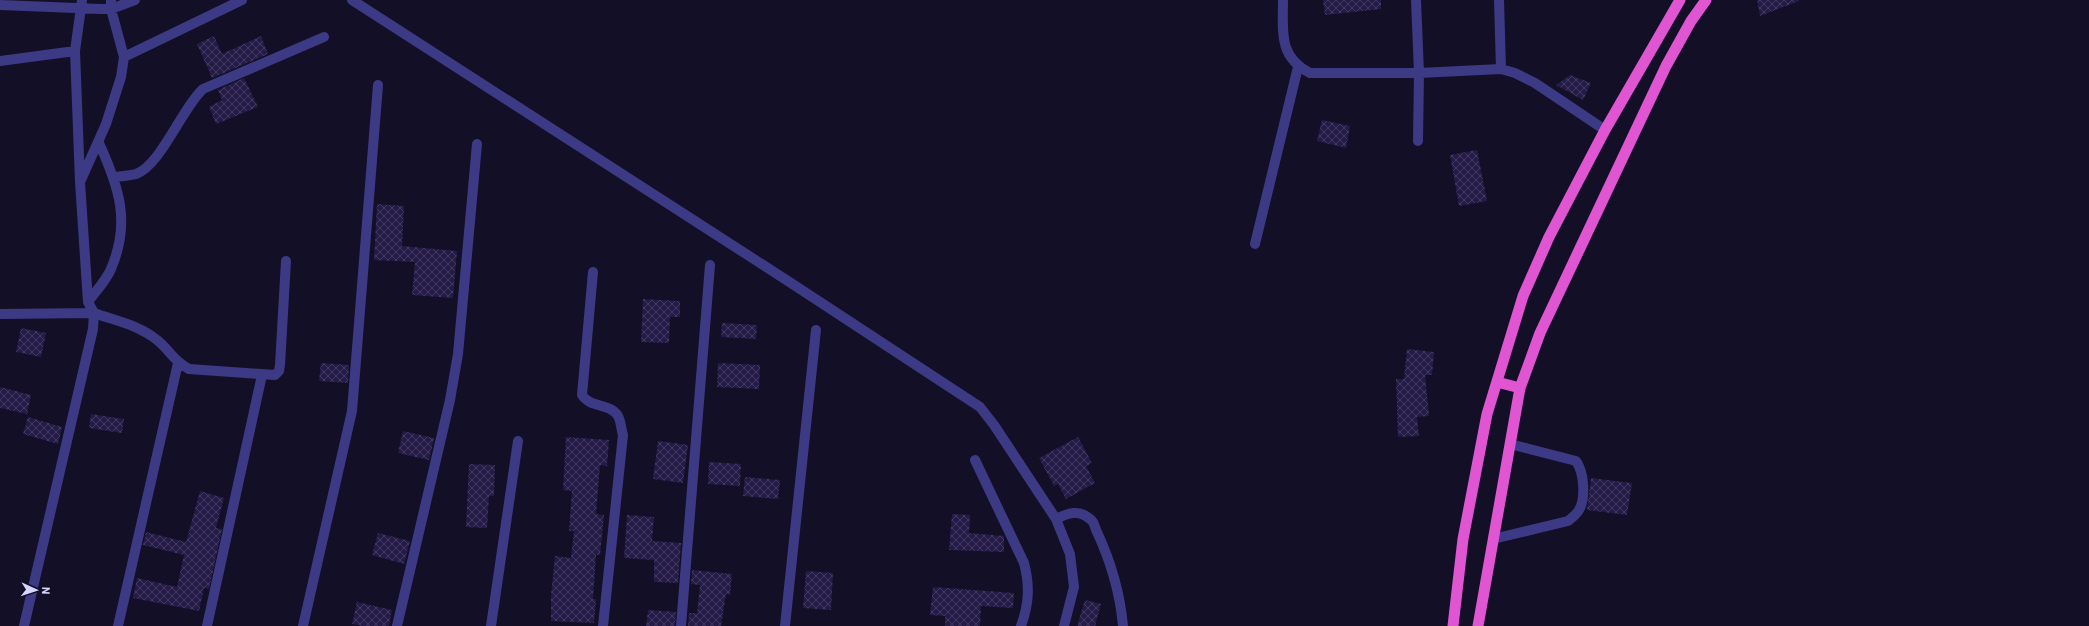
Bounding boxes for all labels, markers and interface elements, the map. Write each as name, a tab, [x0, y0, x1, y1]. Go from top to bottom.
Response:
north arrow	[16, 570, 56, 610]
text: N	[40, 587, 53, 595]

